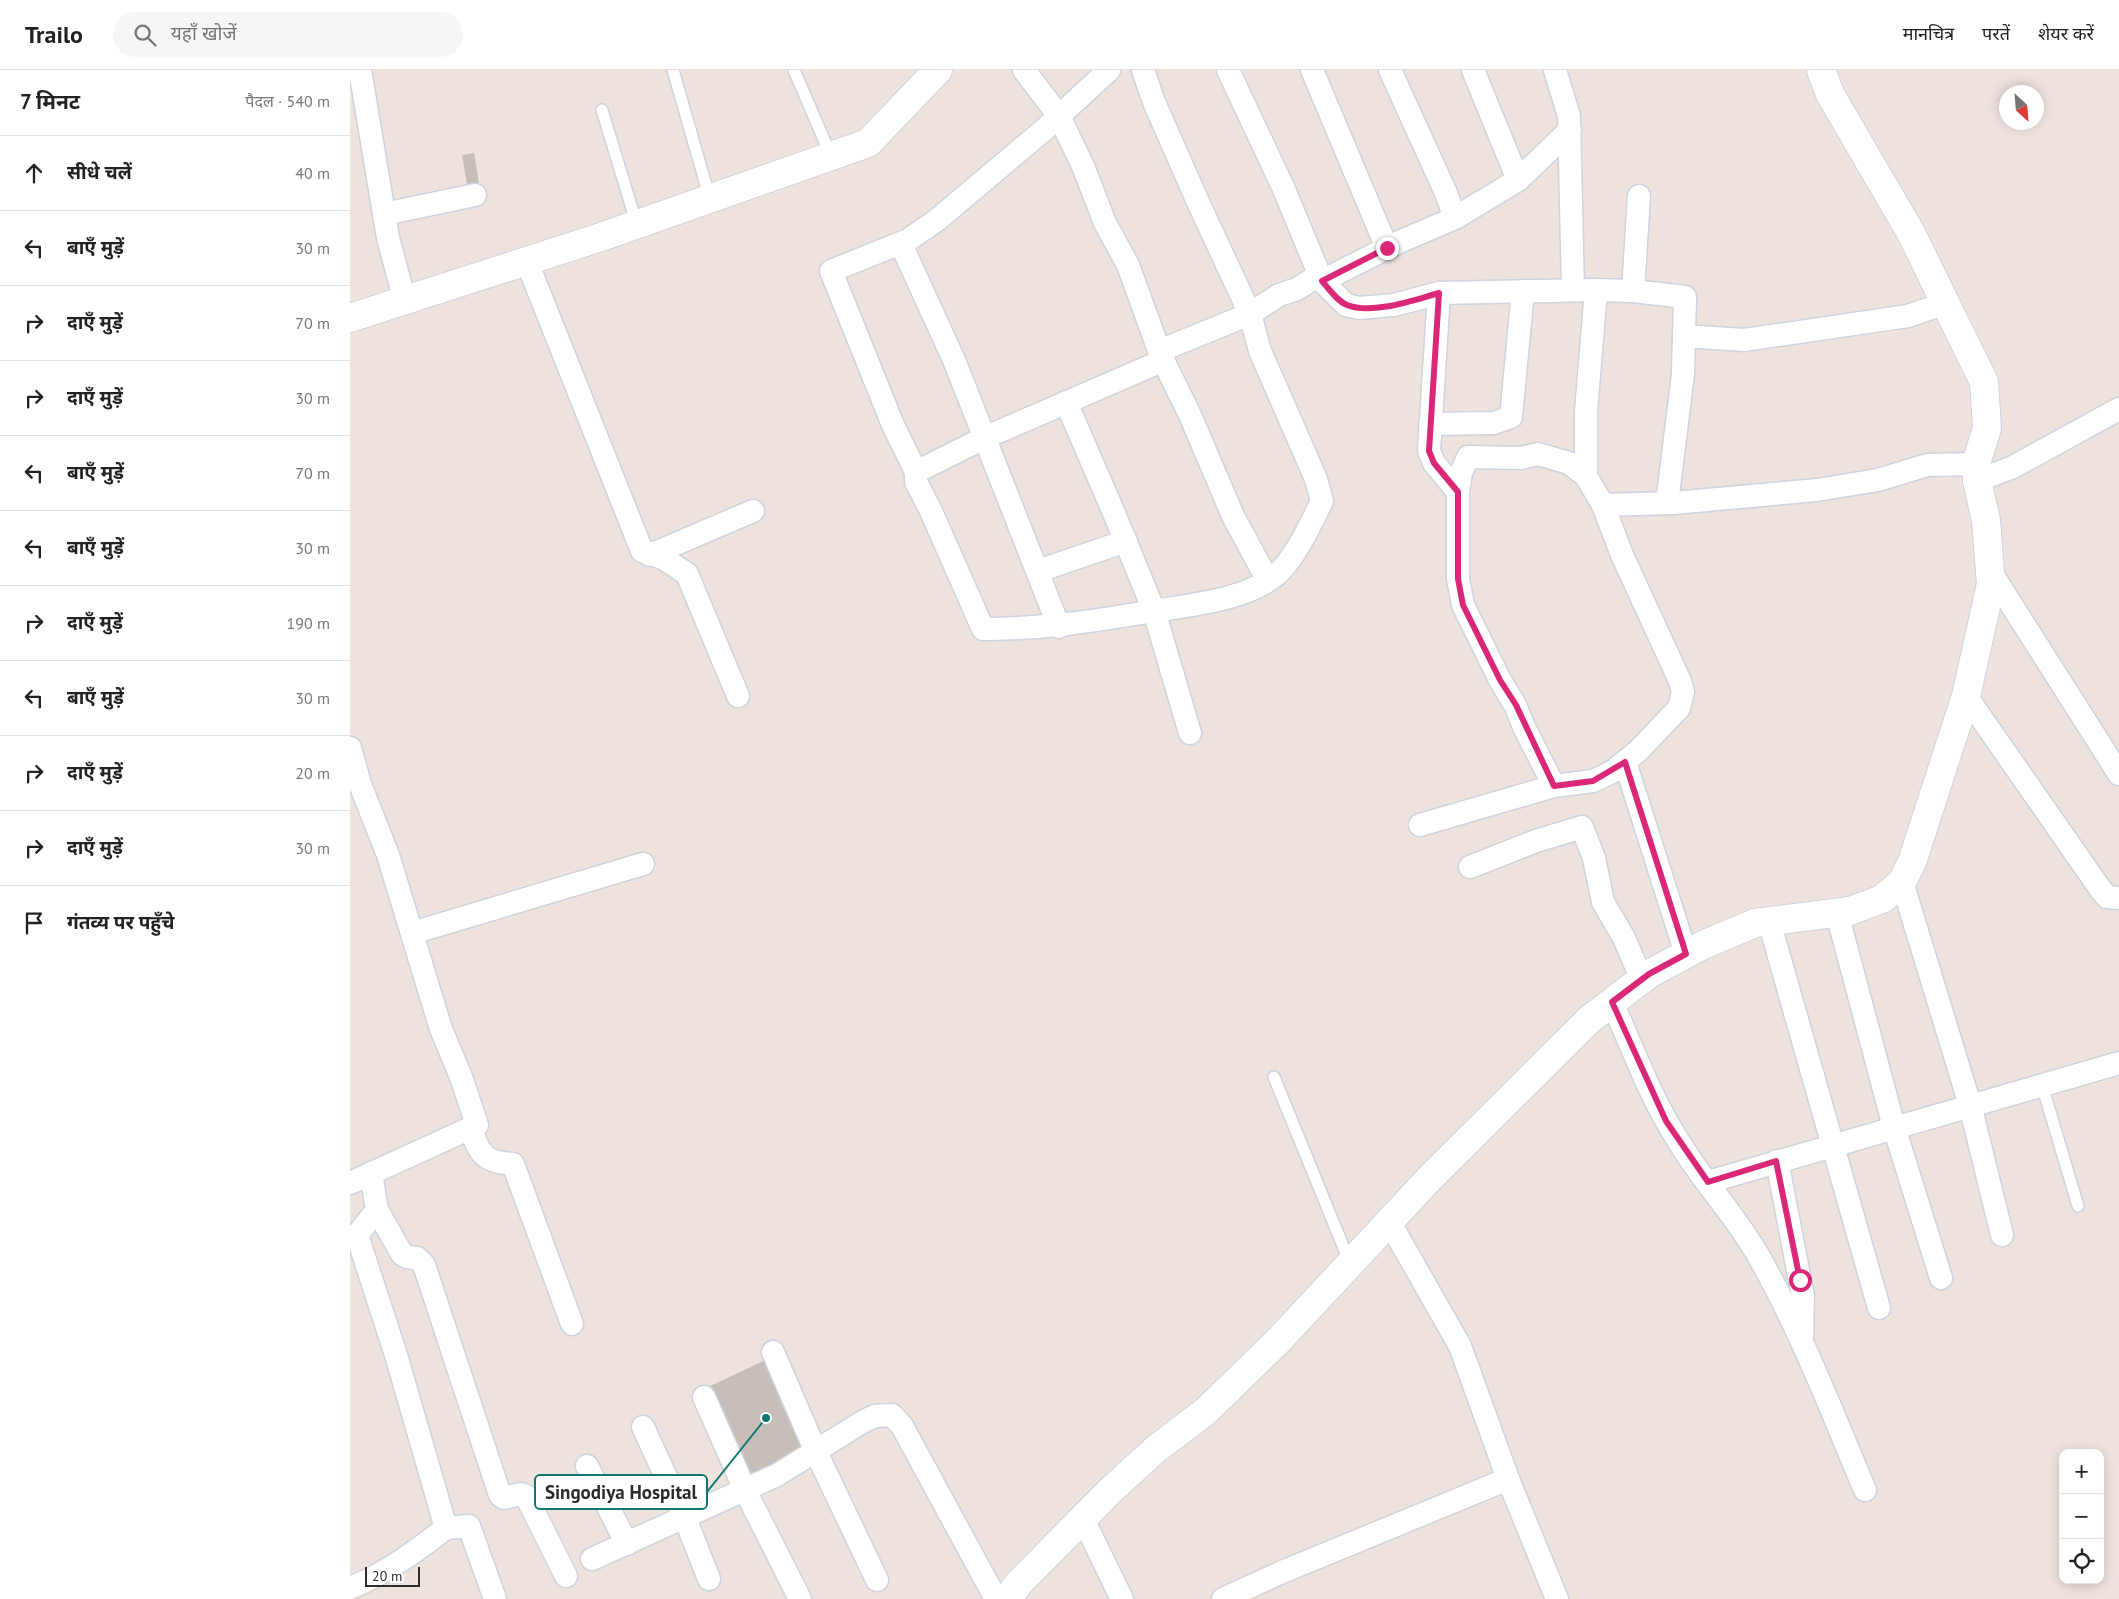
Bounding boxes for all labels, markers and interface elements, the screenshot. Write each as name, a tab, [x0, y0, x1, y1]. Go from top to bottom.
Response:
search box	[113, 12, 463, 57]
text: Trailo	[25, 19, 83, 50]
icon: search	[131, 21, 159, 49]
text: यहाँ खोजें	[171, 21, 237, 45]
text: मानचित्र	[1903, 22, 1954, 45]
text: परतें	[1982, 22, 2010, 45]
text: शेयर करें	[2038, 22, 2094, 45]
north arrow	[1999, 85, 2044, 130]
text: 7 मिनट	[20, 88, 80, 115]
text: पैदल · 540 m	[245, 91, 330, 111]
icon: ahead	[20, 159, 48, 187]
text: सीधे चलें	[67, 160, 132, 184]
text: 40 m	[295, 163, 330, 183]
icon: left	[20, 234, 48, 262]
text: बाएँ मुड़ें	[67, 235, 124, 259]
route end	[1376, 237, 1399, 260]
text: 30 m	[295, 238, 330, 258]
icon: right	[20, 309, 48, 337]
text: दाएँ मुड़ें	[67, 310, 123, 334]
text: 70 m	[295, 313, 330, 333]
icon: right	[20, 384, 48, 412]
text: दाएँ मुड़ें	[67, 385, 123, 409]
text: 30 m	[295, 388, 330, 408]
icon: left	[20, 459, 48, 487]
text: बाएँ मुड़ें	[67, 460, 124, 484]
text: 70 m	[295, 463, 330, 483]
icon: left	[20, 534, 48, 562]
text: बाएँ मुड़ें	[67, 535, 124, 559]
text: 30 m	[295, 538, 330, 558]
icon: right	[20, 609, 48, 637]
text: दाएँ मुड़ें	[67, 610, 123, 634]
text: 190 m	[287, 613, 330, 633]
icon: left	[20, 684, 48, 712]
text: बाएँ मुड़ें	[67, 685, 124, 709]
text: 30 m	[295, 688, 330, 708]
icon: right	[20, 759, 48, 787]
text: दाएँ मुड़ें	[67, 760, 123, 784]
text: 20 m	[295, 763, 330, 783]
icon: right	[20, 834, 48, 862]
text: दाएँ मुड़ें	[67, 835, 123, 859]
text: 30 m	[295, 838, 330, 858]
icon: arrive	[20, 909, 48, 937]
text: गंतव्य पर पहुँचे	[67, 910, 174, 934]
route start	[1789, 1269, 1812, 1292]
map controls	[2059, 1449, 2104, 1584]
button: +	[2059, 1449, 2104, 1494]
callout: Singodiya Hospital	[535, 1475, 707, 1509]
text: Singodiya Hospital	[545, 1480, 698, 1504]
button: −	[2059, 1494, 2104, 1539]
button: locate	[2059, 1539, 2104, 1584]
scale bar	[365, 1564, 420, 1587]
text: 20 m	[372, 1567, 402, 1585]

